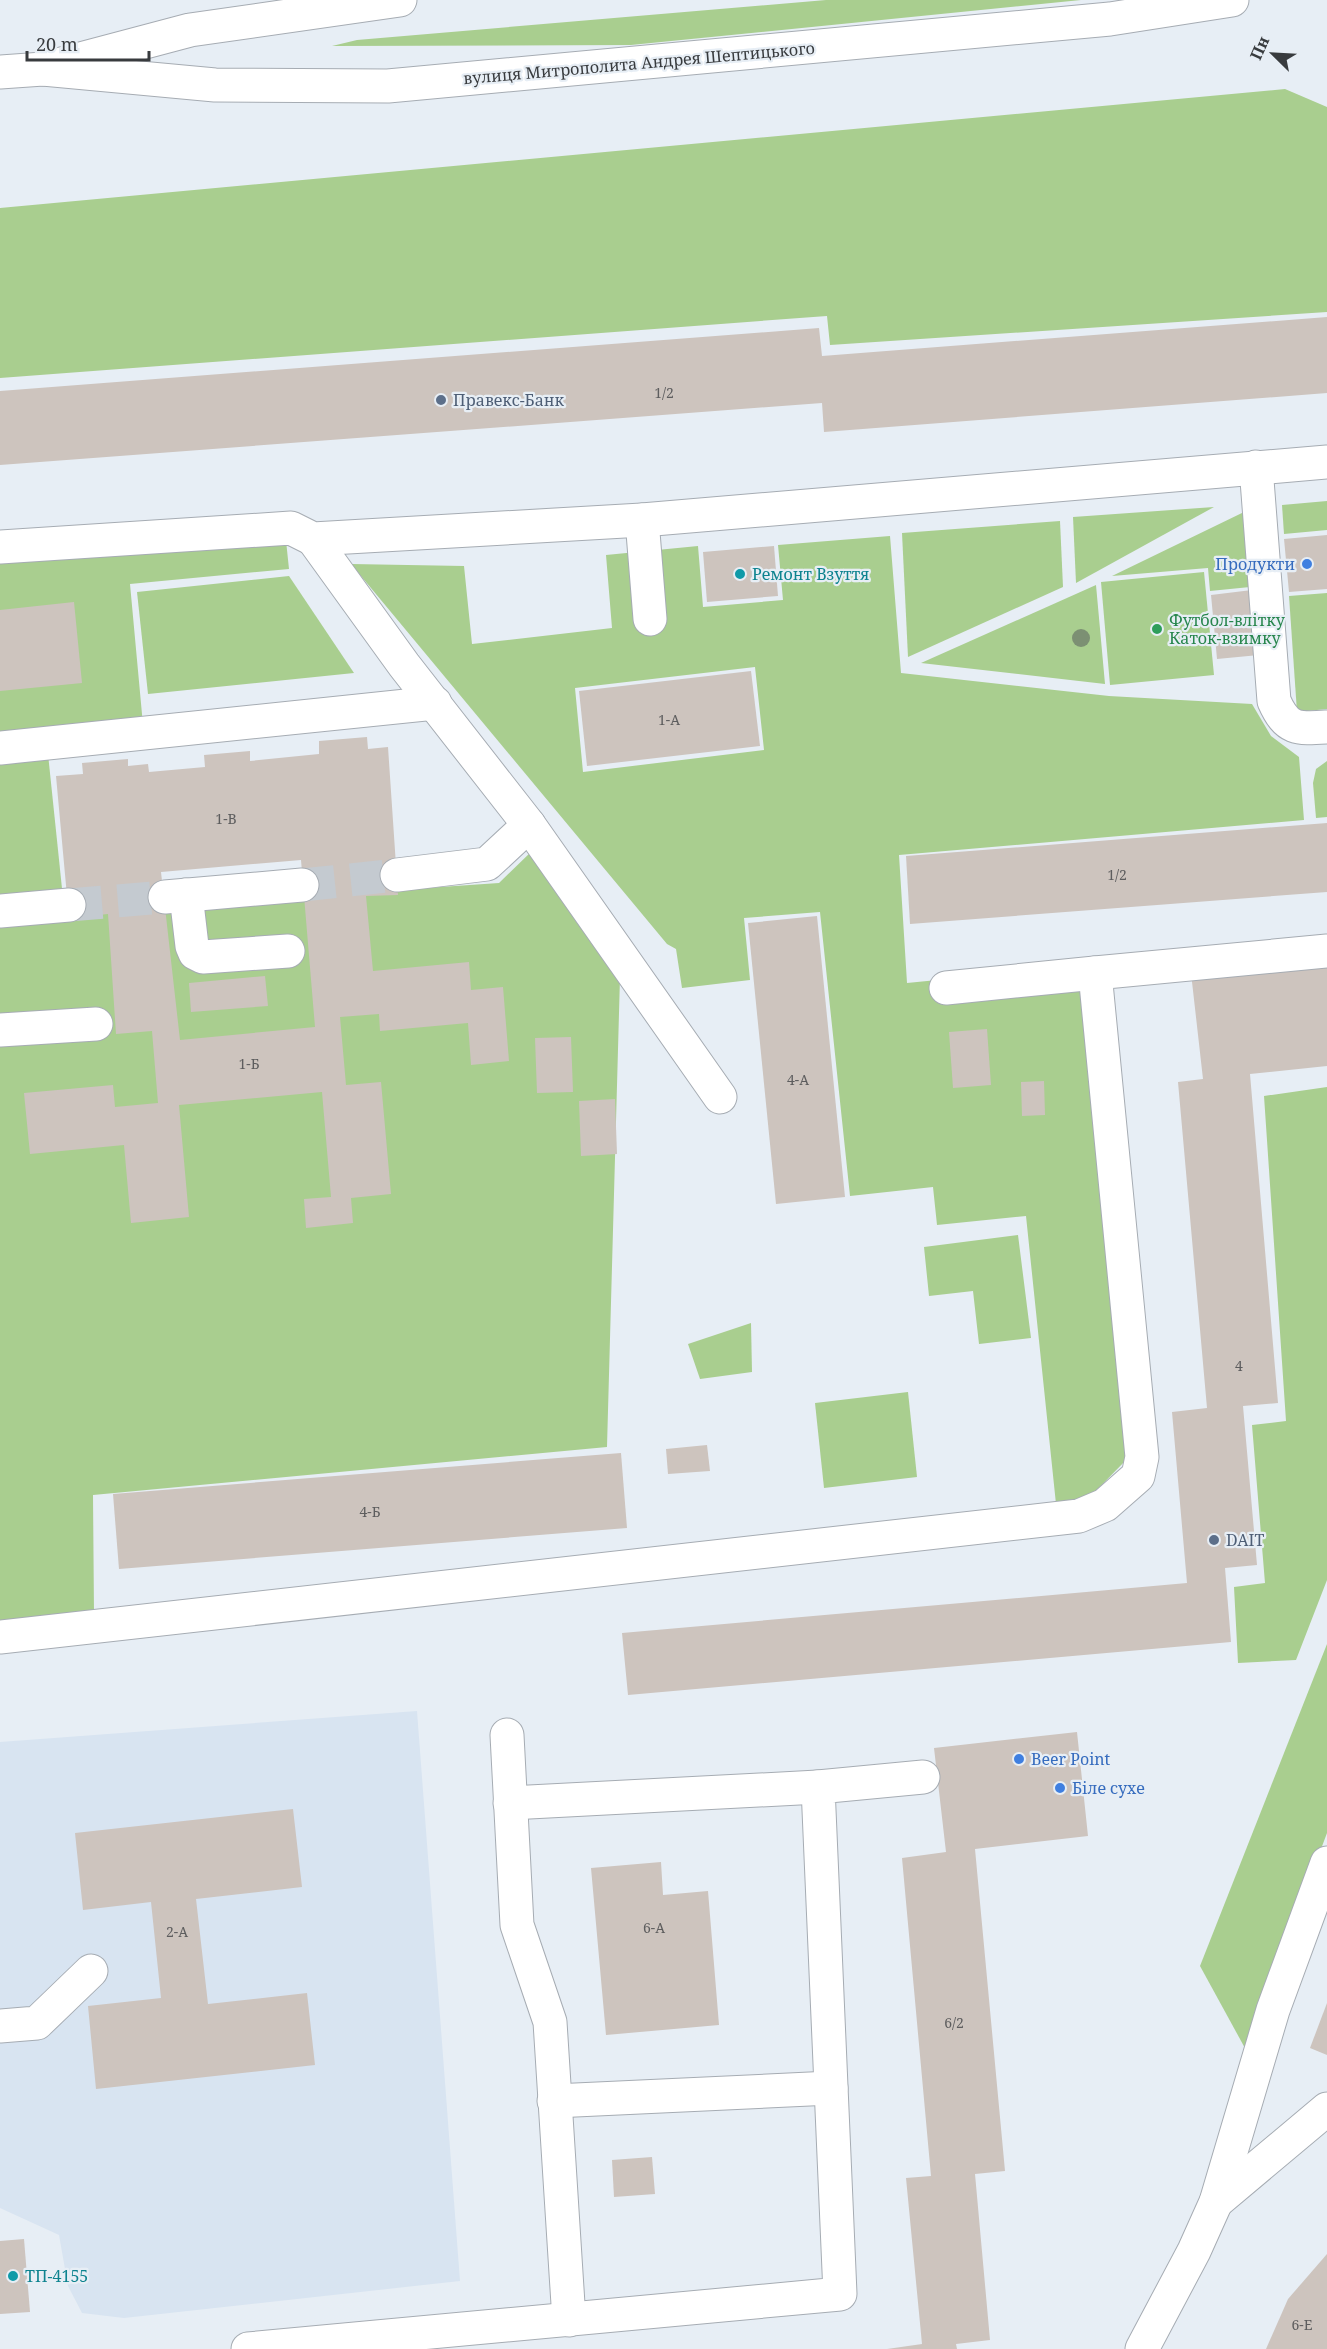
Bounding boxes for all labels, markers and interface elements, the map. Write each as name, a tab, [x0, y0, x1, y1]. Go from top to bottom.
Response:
scale bar	[27, 24, 148, 62]
north arrow	[1243, 24, 1303, 84]
text: 20 m	[36, 32, 78, 56]
text: Пн	[1244, 32, 1274, 63]
street label: вулиця Митрополита Андрея Шептицького	[462, 37, 816, 89]
house number: 1/2	[654, 383, 674, 402]
place label: Правекс-Банк	[453, 389, 565, 411]
marker: Правекс-Банк	[434, 393, 448, 407]
place label: Продукти	[1215, 553, 1295, 575]
marker: Продукти	[1300, 557, 1314, 571]
place label: Ремонт Взуття	[752, 563, 869, 585]
marker: Ремонт Взуття	[733, 567, 747, 581]
place label: Футбол-влітку Каток-взимку	[1169, 609, 1286, 649]
marker: Футбол-влітку Каток-взимку	[1150, 622, 1164, 636]
house number: 1-А	[658, 710, 680, 729]
house number: 1-В	[215, 809, 237, 828]
house number: 1/2	[1107, 865, 1127, 884]
house number: 1-Б	[239, 1054, 260, 1073]
house number: 4-А	[787, 1070, 809, 1089]
house number: 4	[1235, 1356, 1243, 1375]
house number: 4-Б	[360, 1502, 381, 1521]
place label: DAIT	[1226, 1529, 1264, 1551]
marker: DAIT	[1207, 1533, 1221, 1547]
place label: Beer Point	[1031, 1748, 1111, 1770]
marker: Beer Point	[1012, 1752, 1026, 1766]
place label: Біле сухе	[1072, 1777, 1145, 1799]
marker: Біле сухе	[1053, 1781, 1067, 1795]
house number: 6-А	[643, 1918, 665, 1937]
house number: 2-А	[166, 1922, 188, 1941]
house number: 6/2	[944, 2013, 964, 2032]
place label: ТП-4155	[25, 2265, 88, 2287]
marker: ТП-4155	[6, 2269, 20, 2283]
house number: 6-Е	[1292, 2315, 1313, 2334]

